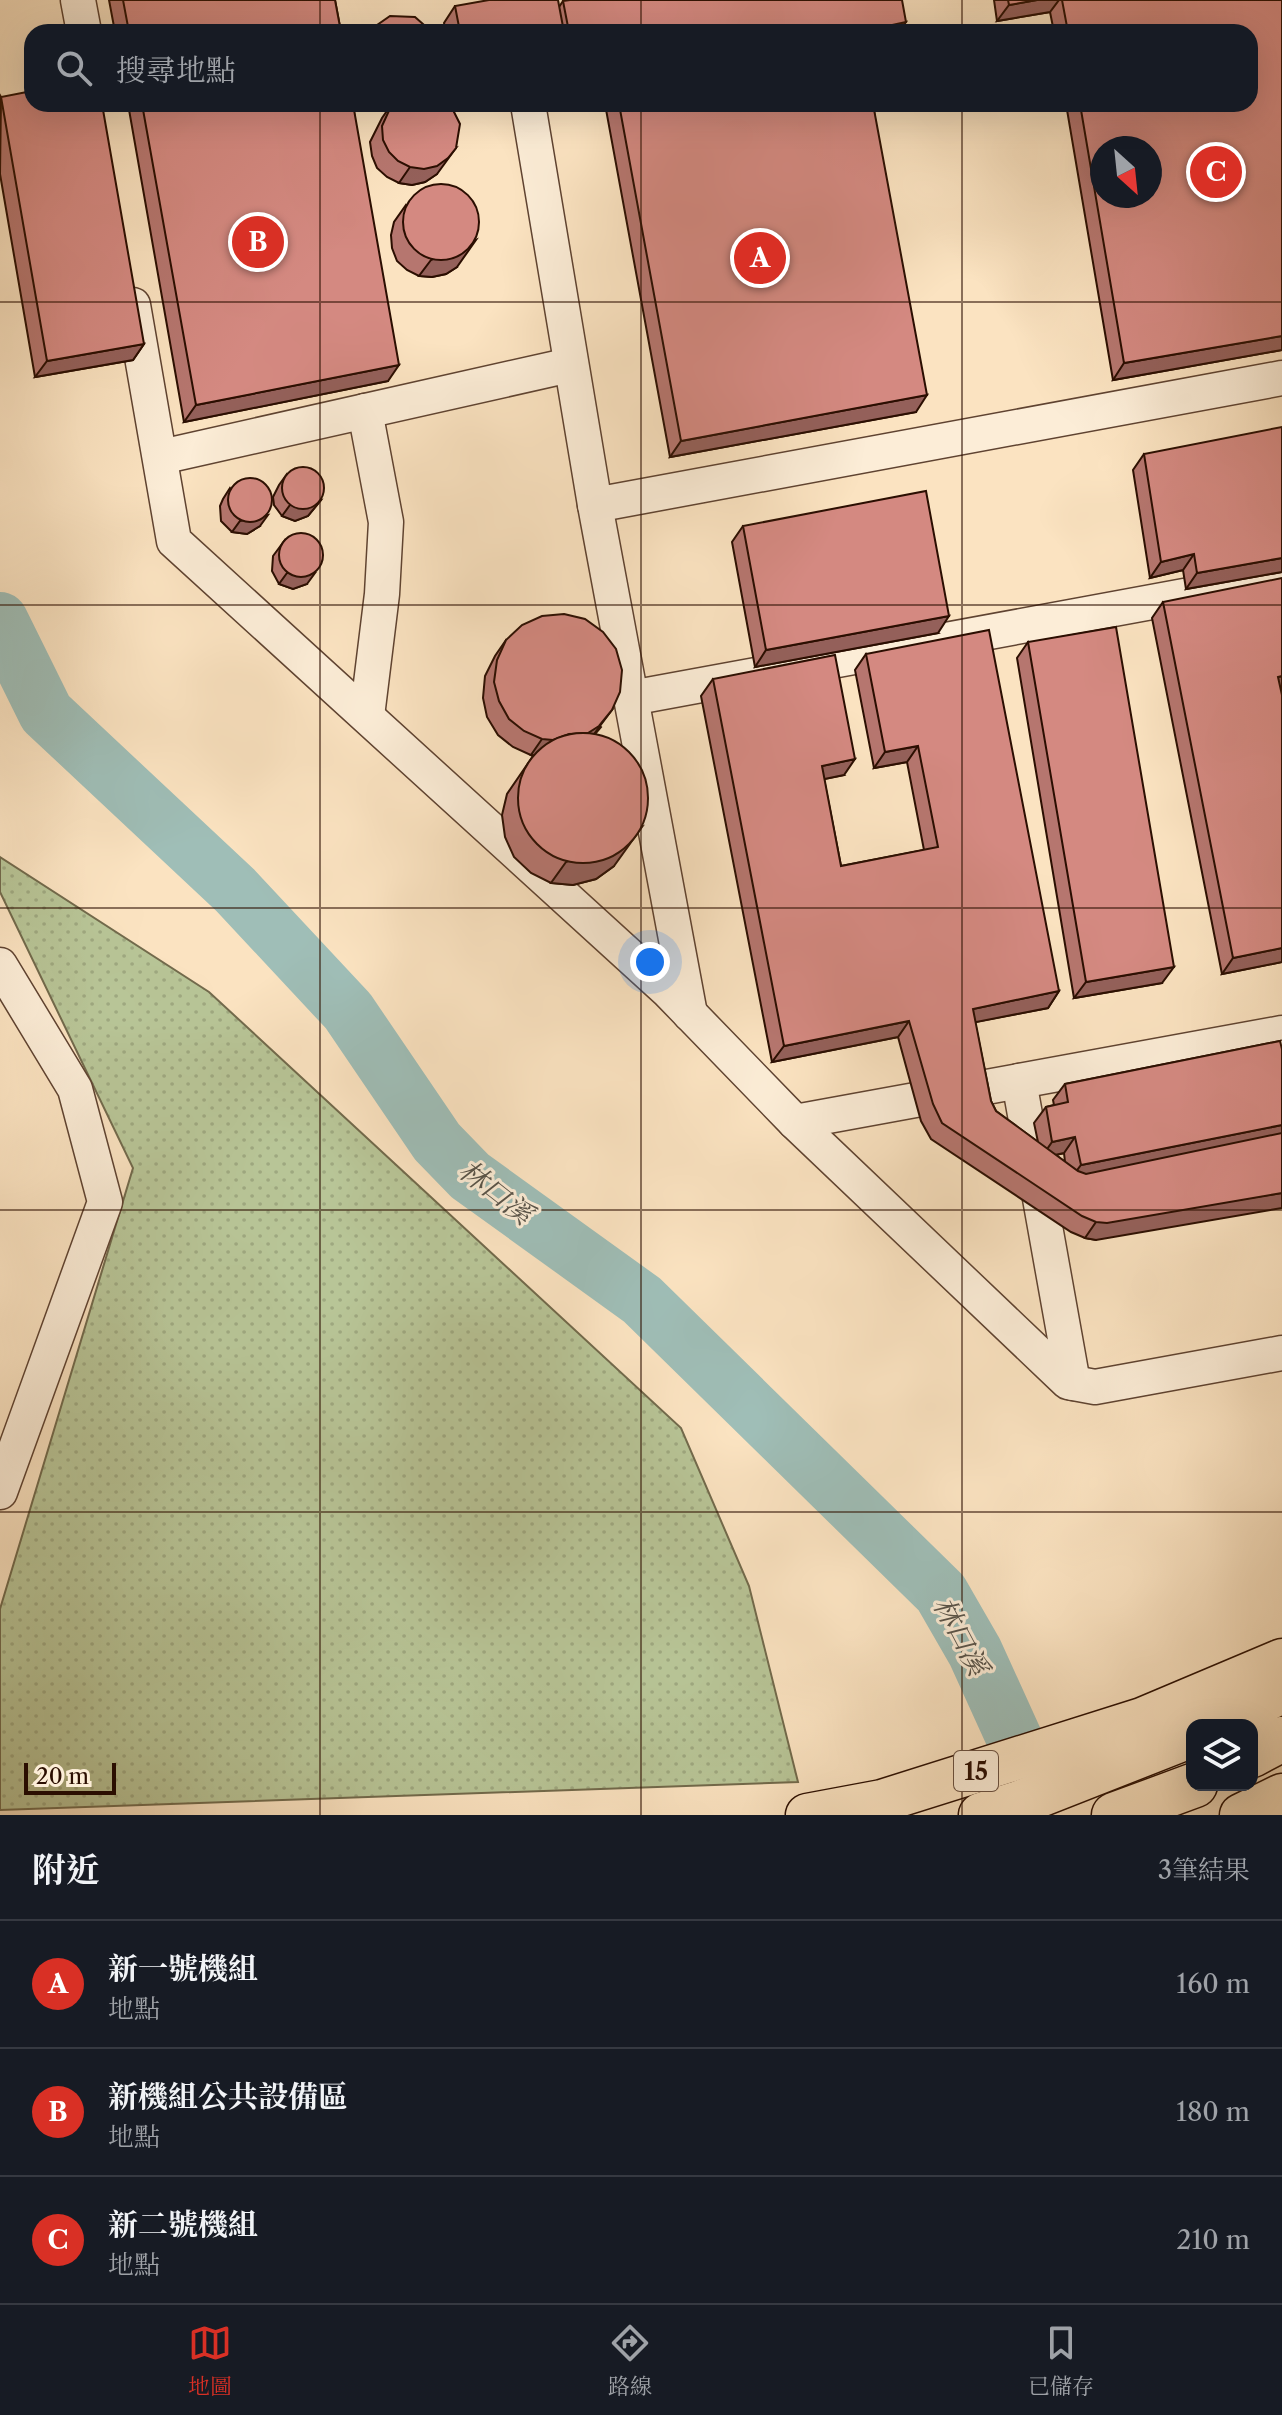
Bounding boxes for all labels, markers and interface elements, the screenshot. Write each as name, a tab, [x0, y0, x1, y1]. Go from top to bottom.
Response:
search box	[24, 24, 1258, 112]
icon: search	[52, 46, 96, 90]
text: 搜尋地點	[116, 52, 236, 89]
north arrow	[1090, 136, 1162, 208]
pin: C	[1190, 142, 1242, 202]
pin: B	[232, 212, 284, 272]
pin: A	[734, 228, 786, 288]
your location	[630, 942, 670, 982]
water label: 林口溪	[452, 1153, 542, 1233]
water label: 林口溪	[926, 1591, 997, 1684]
map controls	[1186, 1719, 1258, 1791]
button: layers	[1186, 1719, 1258, 1791]
road number: 15	[954, 1751, 998, 1791]
scale bar	[24, 1759, 116, 1795]
text: 20 m	[36, 1763, 89, 1790]
text: 附近	[32, 1849, 100, 1891]
text: 3筆結果	[1158, 1854, 1250, 1886]
text: 新一號機組	[108, 1950, 258, 1987]
text: A	[48, 1968, 68, 2000]
text: 160 m	[1176, 1968, 1250, 2000]
text: 地點	[108, 1993, 160, 2025]
text: 新機組公共設備區	[108, 2078, 348, 2115]
text: B	[48, 2096, 68, 2128]
text: 180 m	[1176, 2096, 1250, 2128]
text: 地點	[108, 2121, 160, 2153]
text: 新二號機組	[108, 2206, 258, 2243]
text: C	[48, 2224, 68, 2256]
text: 210 m	[1177, 2224, 1250, 2256]
text: 地點	[108, 2249, 160, 2281]
tab: 地圖	[188, 2321, 232, 2400]
tab: 路線	[608, 2321, 652, 2400]
tab: 已儲存	[1028, 2321, 1094, 2400]

